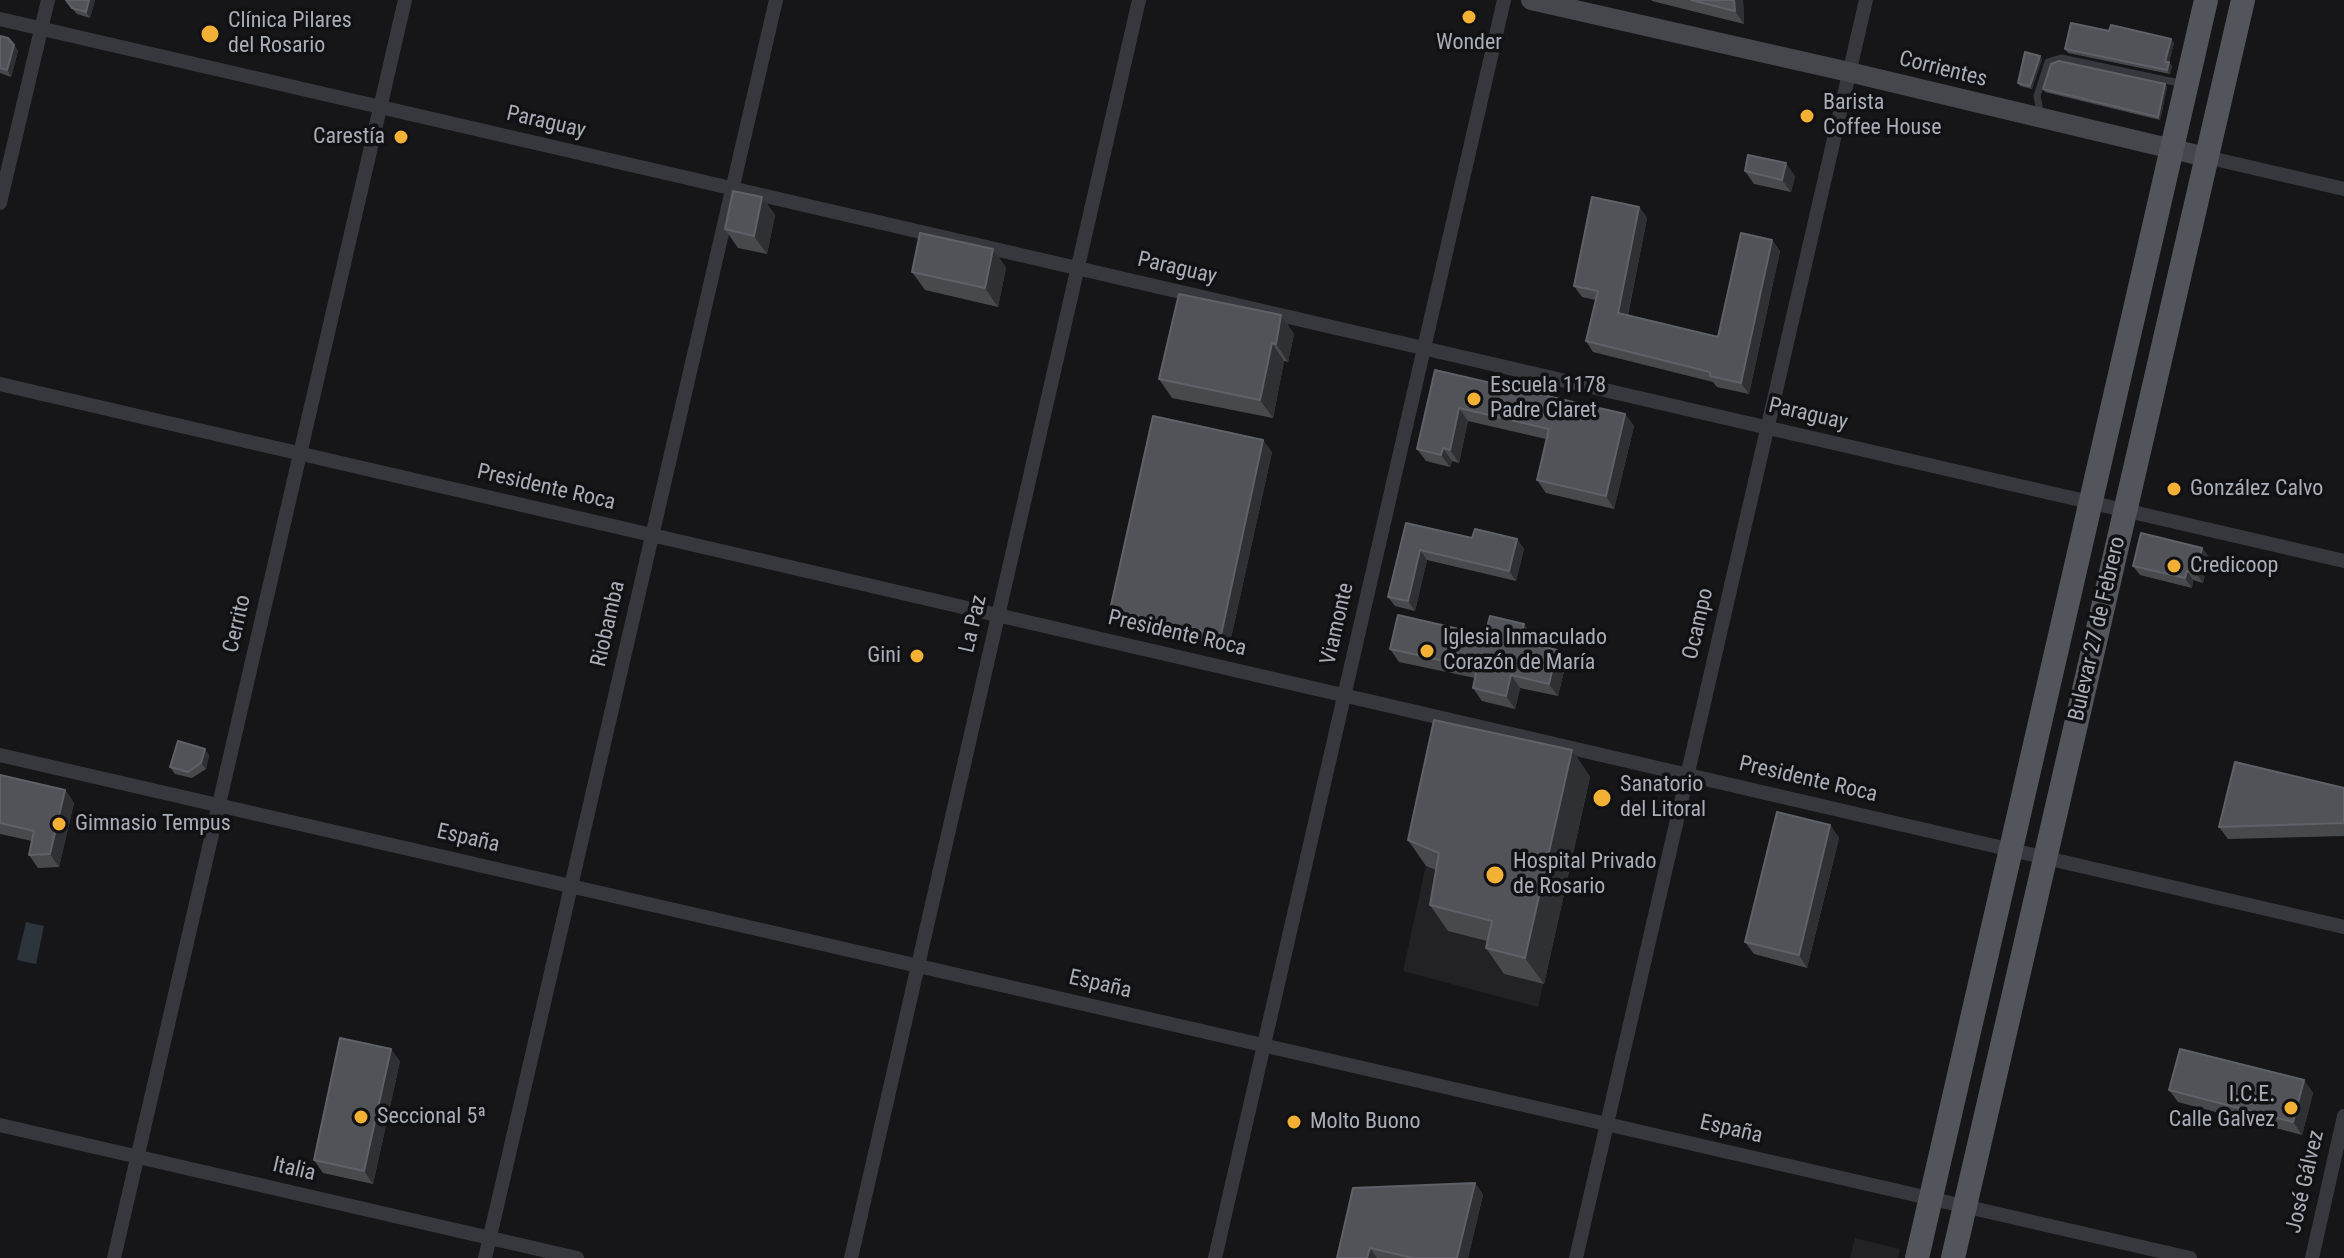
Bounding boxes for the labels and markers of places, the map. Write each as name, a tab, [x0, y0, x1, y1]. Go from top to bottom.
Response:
place label: Clínica Pilares del Rosario	[228, 8, 352, 60]
marker: Wonder	[1460, 8, 1478, 26]
marker: Clínica Pilares del Rosario	[199, 23, 221, 45]
place label: Wonder	[1436, 30, 1502, 56]
place label: Barista Coffee House	[1823, 90, 1942, 142]
marker: Barista Coffee House	[1798, 107, 1816, 125]
place label: Carestía	[313, 124, 385, 150]
marker: Carestía	[392, 128, 410, 146]
place label: Escuela 1178 Padre Claret	[1490, 373, 1606, 424]
marker: Escuela 1178 Padre Claret	[1465, 390, 1483, 408]
place label: González Calvo	[2190, 476, 2323, 502]
marker: González Calvo	[2165, 480, 2183, 498]
place label: Credicoop	[2190, 553, 2278, 579]
marker: Credicoop	[2165, 557, 2183, 575]
place label: Iglesia Inmaculado Corazón de María	[1443, 625, 1607, 676]
marker: Iglesia Inmaculado Corazón de María	[1418, 642, 1436, 660]
place label: Gini	[867, 643, 901, 669]
marker: Gini	[908, 647, 926, 665]
place label: Sanatorio del Litoral	[1620, 772, 1706, 824]
marker: Sanatorio del Litoral	[1591, 787, 1613, 809]
place label: Gimnasio Tempus	[75, 811, 231, 837]
marker: Gimnasio Tempus	[50, 815, 68, 833]
place label: Hospital Privado de Rosario	[1513, 849, 1656, 900]
marker: Hospital Privado de Rosario	[1484, 864, 1506, 886]
place label: I.C.E. Calle Galvez	[2169, 1082, 2275, 1134]
marker: I.C.E. Calle Galvez	[2282, 1099, 2300, 1117]
place label: Seccional 5ª	[377, 1104, 486, 1130]
marker: Seccional 5ª	[352, 1108, 370, 1126]
place label: Molto Buono	[1310, 1109, 1420, 1135]
marker: Molto Buono	[1285, 1113, 1303, 1131]

